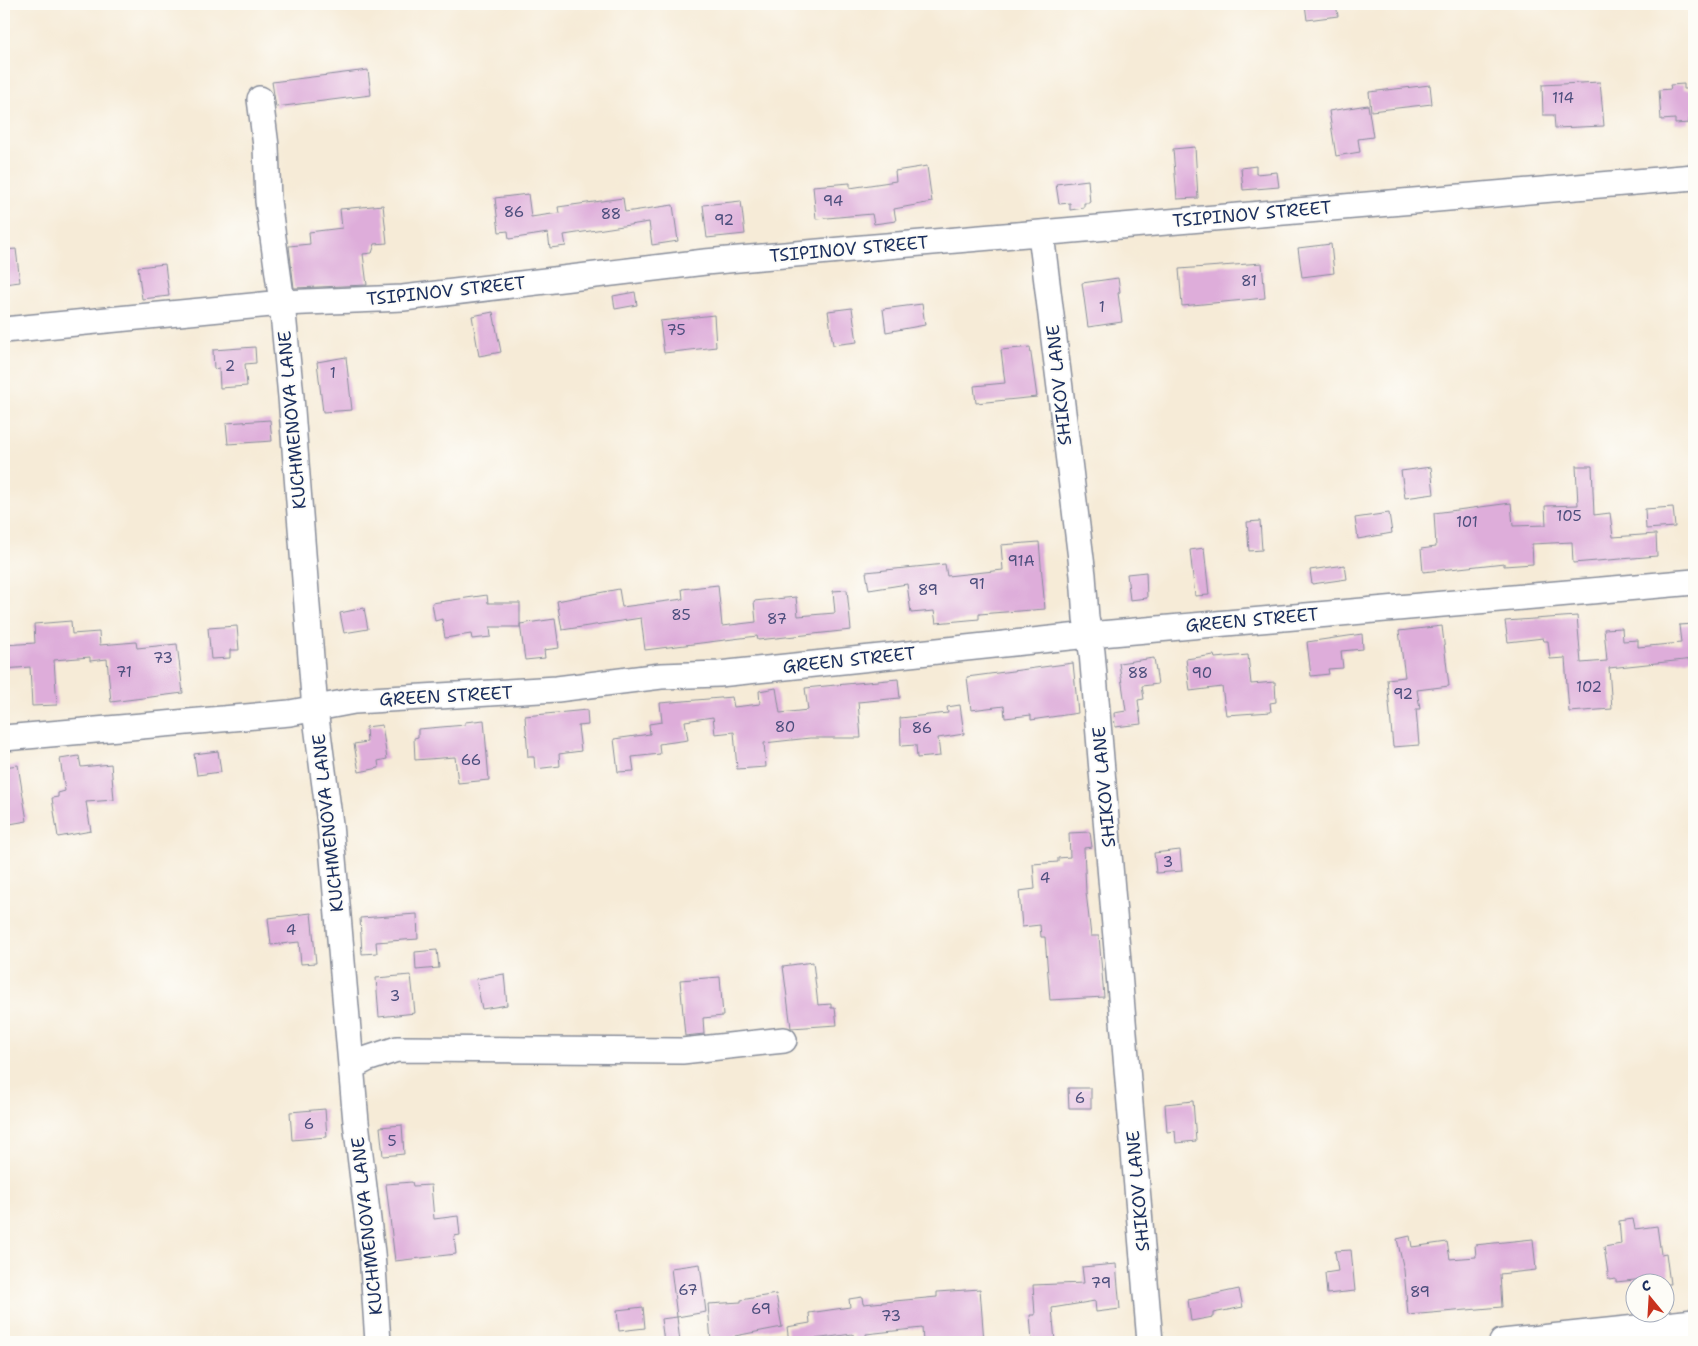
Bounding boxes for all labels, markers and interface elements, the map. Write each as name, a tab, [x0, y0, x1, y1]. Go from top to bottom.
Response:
house number: 114	[1552, 88, 1574, 108]
house number: 94	[823, 191, 843, 211]
street label: TSIPINOV STREET	[1171, 195, 1333, 233]
house number: 86	[504, 202, 524, 222]
house number: 88	[601, 204, 621, 224]
house number: 92	[714, 210, 734, 230]
street label: TSIPINOV STREET	[768, 230, 930, 268]
street label: TSIPINOV STREET	[365, 271, 527, 311]
house number: 81	[1241, 271, 1257, 291]
house number: 1	[1099, 297, 1105, 317]
house number: 75	[666, 320, 686, 340]
street label: SHIKOV LANE	[1041, 323, 1077, 447]
street label: KUCHMENOVA LANE	[272, 330, 312, 510]
house number: 2	[225, 356, 235, 376]
house number: 1	[330, 363, 336, 383]
house number: 105	[1556, 506, 1582, 526]
house number: 101	[1456, 512, 1478, 532]
house number: 91А	[1007, 551, 1035, 571]
house number: 91	[969, 574, 985, 594]
house number: 89	[918, 580, 938, 600]
street label: GREEN STREET	[1184, 602, 1320, 638]
house number: 85	[671, 605, 691, 625]
house number: 87	[767, 609, 787, 629]
street label: GREEN STREET	[781, 641, 917, 679]
house number: 73	[153, 648, 173, 668]
house number: 71	[116, 662, 132, 682]
house number: 88	[1128, 663, 1148, 683]
house number: 90	[1192, 663, 1212, 683]
house number: 102	[1576, 677, 1602, 697]
street label: GREEN STREET	[379, 681, 513, 711]
house number: 92	[1393, 684, 1413, 704]
house number: 80	[775, 717, 795, 737]
house number: 86	[912, 718, 932, 738]
street label: SHIKOV LANE	[1087, 725, 1121, 849]
street label: KUCHMENOVA LANE	[307, 733, 349, 913]
house number: 66	[461, 750, 481, 770]
house number: 3	[1163, 852, 1173, 872]
house number: 4	[1040, 868, 1050, 888]
house number: 4	[286, 920, 296, 940]
house number: 3	[390, 986, 400, 1006]
house number: 6	[1075, 1088, 1085, 1108]
house number: 6	[304, 1114, 314, 1134]
street label: SHIKOV LANE	[1121, 1129, 1155, 1253]
house number: 5	[387, 1131, 397, 1151]
street label: KUCHMENOVA LANE	[346, 1136, 388, 1316]
house number: 79	[1091, 1273, 1111, 1293]
north arrow	[1626, 1274, 1676, 1324]
text: С	[1639, 1276, 1653, 1296]
house number: 67	[678, 1280, 698, 1300]
house number: 89	[1410, 1282, 1430, 1302]
house number: 69	[751, 1299, 771, 1319]
house number: 73	[881, 1306, 901, 1326]

